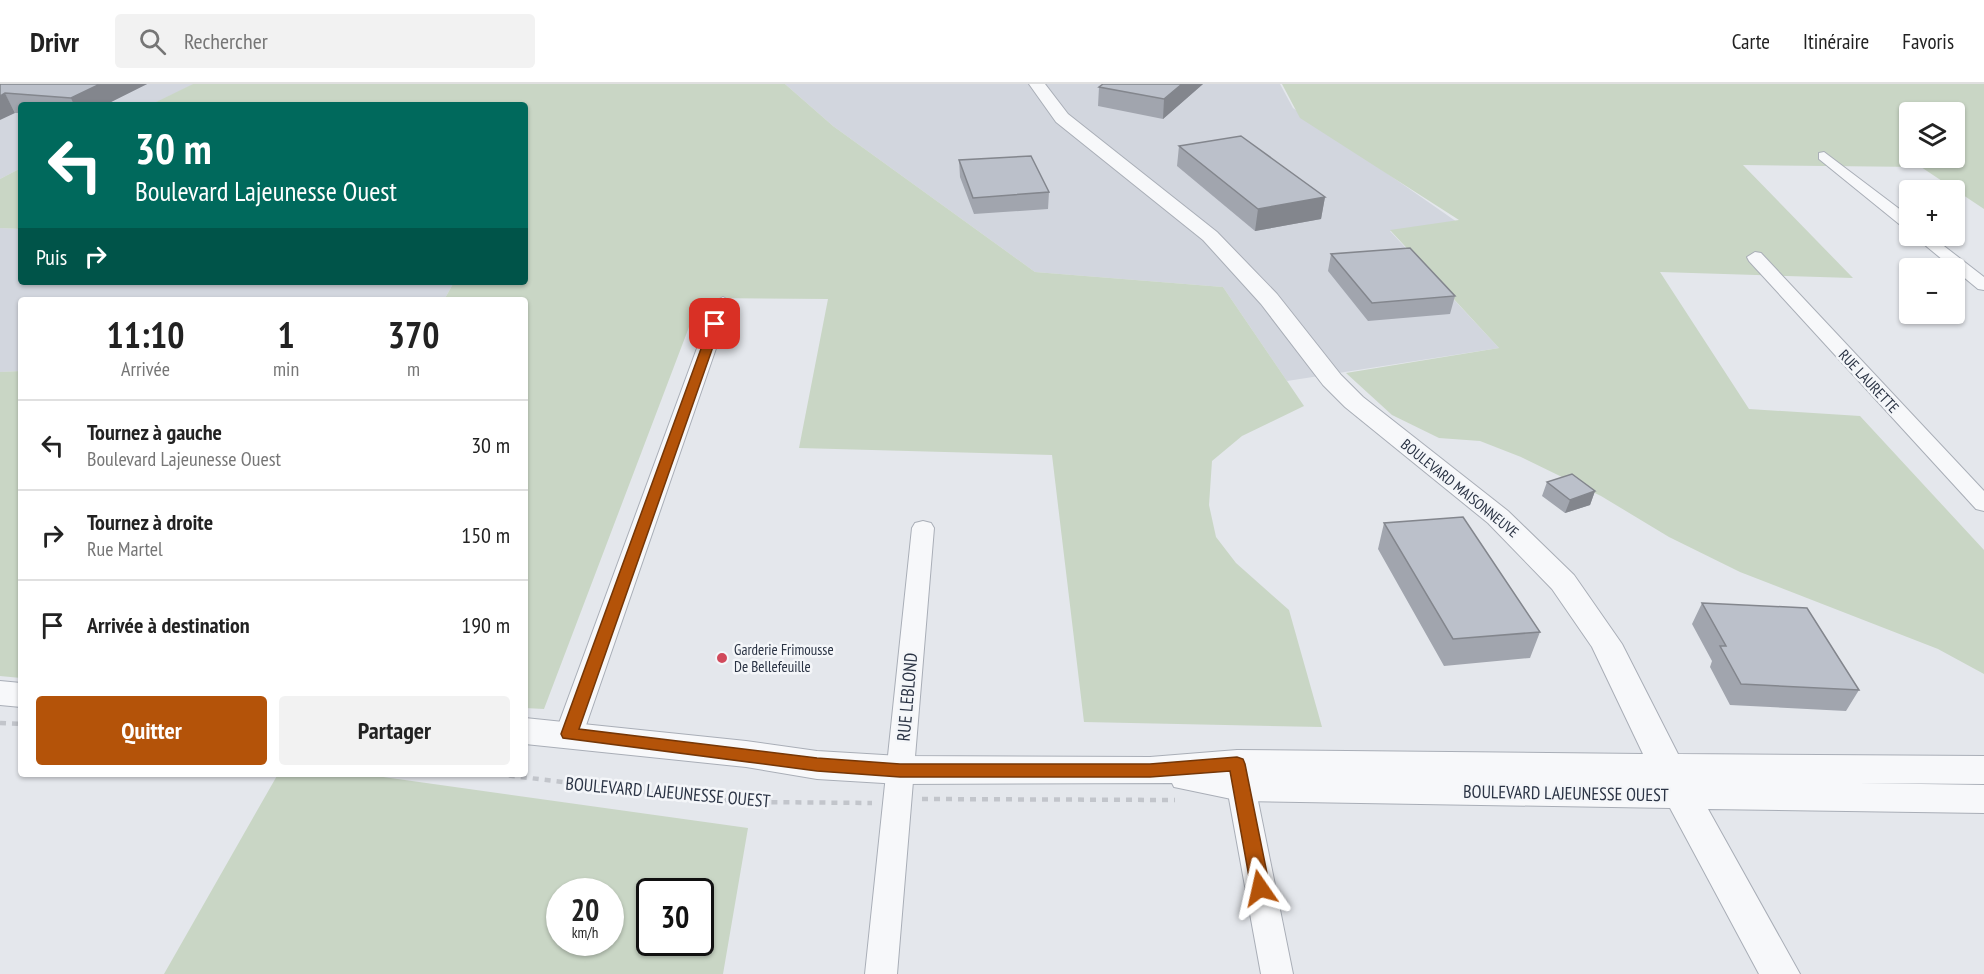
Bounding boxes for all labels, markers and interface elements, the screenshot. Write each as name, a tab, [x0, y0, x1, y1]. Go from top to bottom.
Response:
search box	[115, 14, 535, 68]
text: Drivr	[30, 23, 79, 60]
icon: search	[136, 25, 169, 58]
text: Rechercher	[184, 27, 268, 55]
text: Carte	[1732, 28, 1770, 55]
text: Itinéraire	[1803, 28, 1869, 55]
text: Favoris	[1902, 28, 1954, 55]
map controls	[1899, 102, 1965, 324]
button: layers	[1899, 102, 1965, 168]
text: 30 m	[135, 121, 212, 176]
icon: left	[36, 126, 114, 204]
text: Boulevard Lajeunesse Ouest	[135, 174, 397, 208]
button: +	[1899, 180, 1965, 246]
icon: right	[79, 240, 112, 273]
text: Puis	[36, 243, 67, 271]
button: −	[1899, 258, 1965, 324]
pin	[689, 298, 740, 349]
icon: arrive	[698, 307, 731, 340]
text: 11:10	[107, 311, 184, 358]
text: 1	[277, 311, 295, 358]
text: 370	[388, 311, 439, 358]
street label: RUE LAURETTE	[1835, 345, 1903, 417]
text: Arrivée	[121, 356, 170, 382]
text: min	[273, 356, 299, 382]
text: m	[407, 356, 420, 382]
text: Tournez à gauche	[87, 418, 222, 446]
icon: left	[36, 429, 69, 462]
text: 30 m	[471, 431, 510, 459]
street label: BOULEVARD MAISONNEUVE	[1397, 435, 1523, 541]
text: Boulevard Lajeunesse Ouest	[87, 446, 281, 472]
text: Tournez à droite	[87, 508, 213, 536]
icon: right	[36, 519, 69, 552]
text: 150 m	[461, 521, 510, 549]
text: Rue Martel	[87, 536, 163, 562]
icon: arrive	[36, 609, 69, 642]
text: Arrivée à destination	[87, 611, 250, 639]
text: 190 m	[461, 611, 510, 639]
place label: Garderie Frimousse De Bellefeuille	[734, 640, 834, 676]
marker: Garderie Frimousse De Bellefeuille	[715, 651, 729, 665]
street label: RUE LEBLOND	[892, 652, 922, 742]
button: Quitter	[36, 696, 267, 765]
button: Partager	[279, 696, 510, 765]
street label: BOULEVARD LAJEUNESSE OUEST	[565, 772, 771, 812]
street label: BOULEVARD LAJEUNESSE OUEST	[1463, 780, 1669, 806]
position arrow	[1228, 856, 1292, 920]
speed limit sign: 30	[636, 878, 714, 956]
text: 20	[571, 890, 599, 929]
text: km/h	[572, 923, 598, 942]

